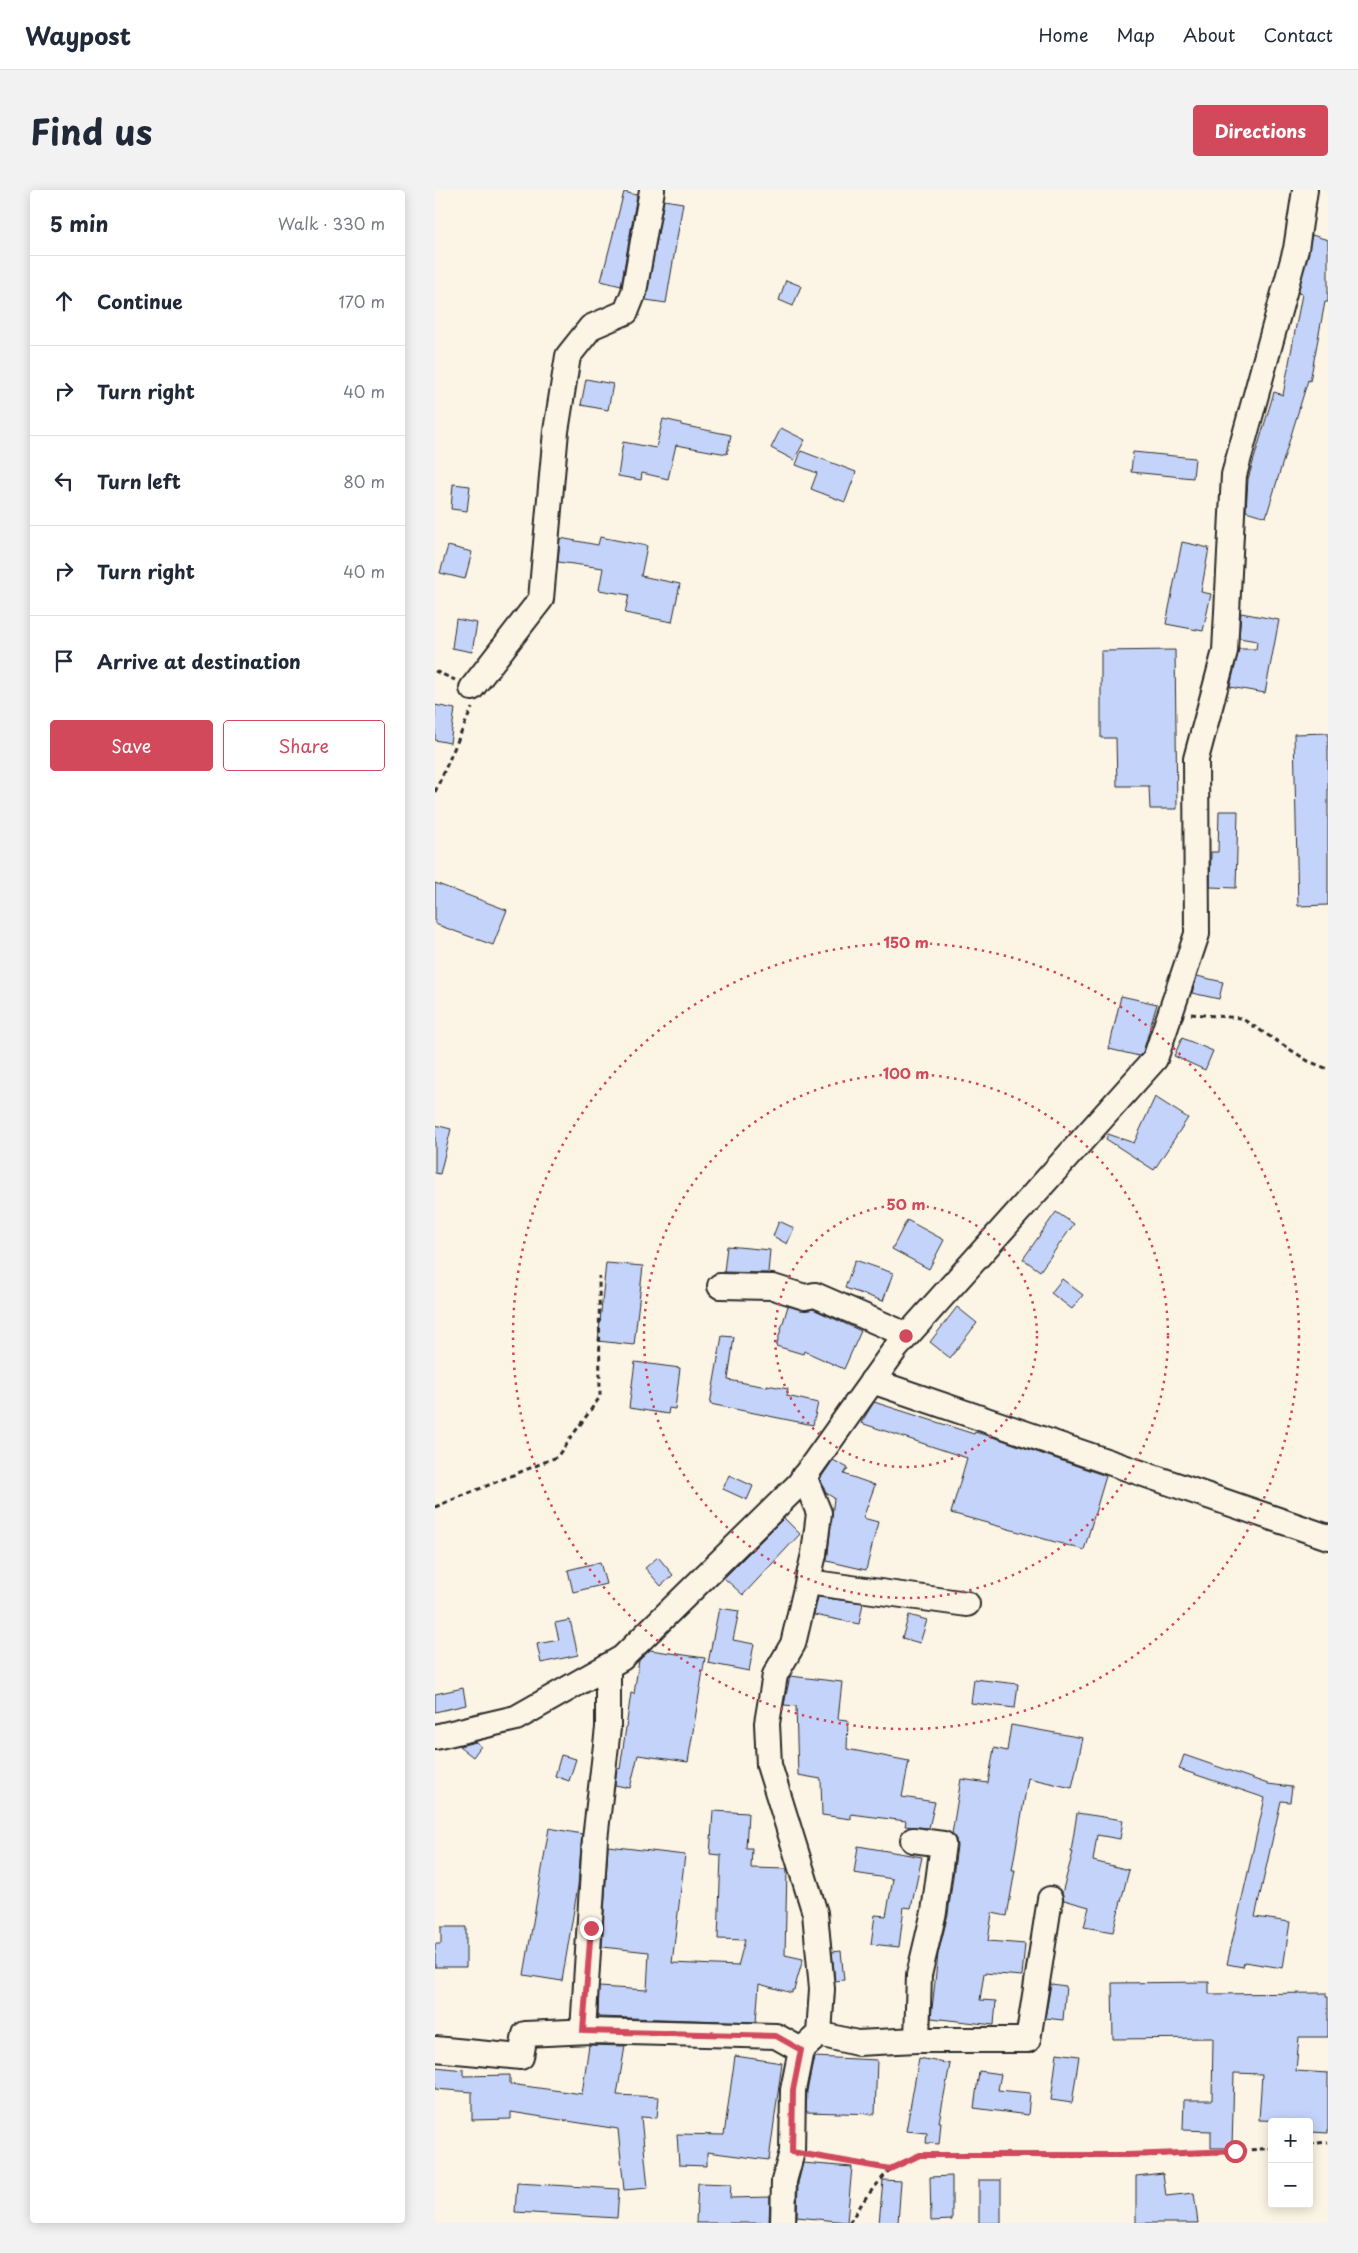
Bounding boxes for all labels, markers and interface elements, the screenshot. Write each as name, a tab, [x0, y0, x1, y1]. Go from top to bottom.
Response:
text: Waypost	[25, 17, 131, 53]
text: Home	[1038, 21, 1088, 48]
text: Map	[1116, 21, 1155, 48]
text: About	[1183, 21, 1235, 48]
text: Contact	[1263, 21, 1333, 48]
text: Find us	[30, 104, 152, 157]
button: Directions	[1193, 105, 1328, 156]
text: 5 min	[50, 207, 108, 239]
text: Walk · 330 m	[278, 211, 385, 235]
icon: ahead	[50, 287, 78, 315]
text: Continue	[97, 287, 183, 315]
text: 170 m	[339, 289, 385, 313]
icon: right	[50, 377, 78, 405]
text: Turn right	[97, 377, 195, 405]
text: 40 m	[343, 379, 385, 403]
icon: left	[50, 467, 78, 495]
text: Turn left	[97, 467, 181, 495]
text: 80 m	[343, 469, 385, 493]
icon: right	[50, 557, 78, 585]
text: Turn right	[97, 557, 195, 585]
text: 40 m	[343, 559, 385, 583]
icon: arrive	[50, 647, 78, 675]
text: Arrive at destination	[97, 647, 301, 675]
button: Save	[50, 720, 213, 771]
button: Share	[223, 720, 385, 771]
text: 150 m	[883, 930, 929, 953]
text: 100 m	[883, 1061, 929, 1084]
text: 50 m	[887, 1192, 925, 1215]
centre of rings	[897, 1327, 915, 1345]
route end	[580, 1917, 603, 1940]
map controls	[1268, 2118, 1313, 2208]
button: +	[1268, 2118, 1313, 2163]
route start	[1224, 2140, 1247, 2163]
button: −	[1268, 2163, 1313, 2208]

